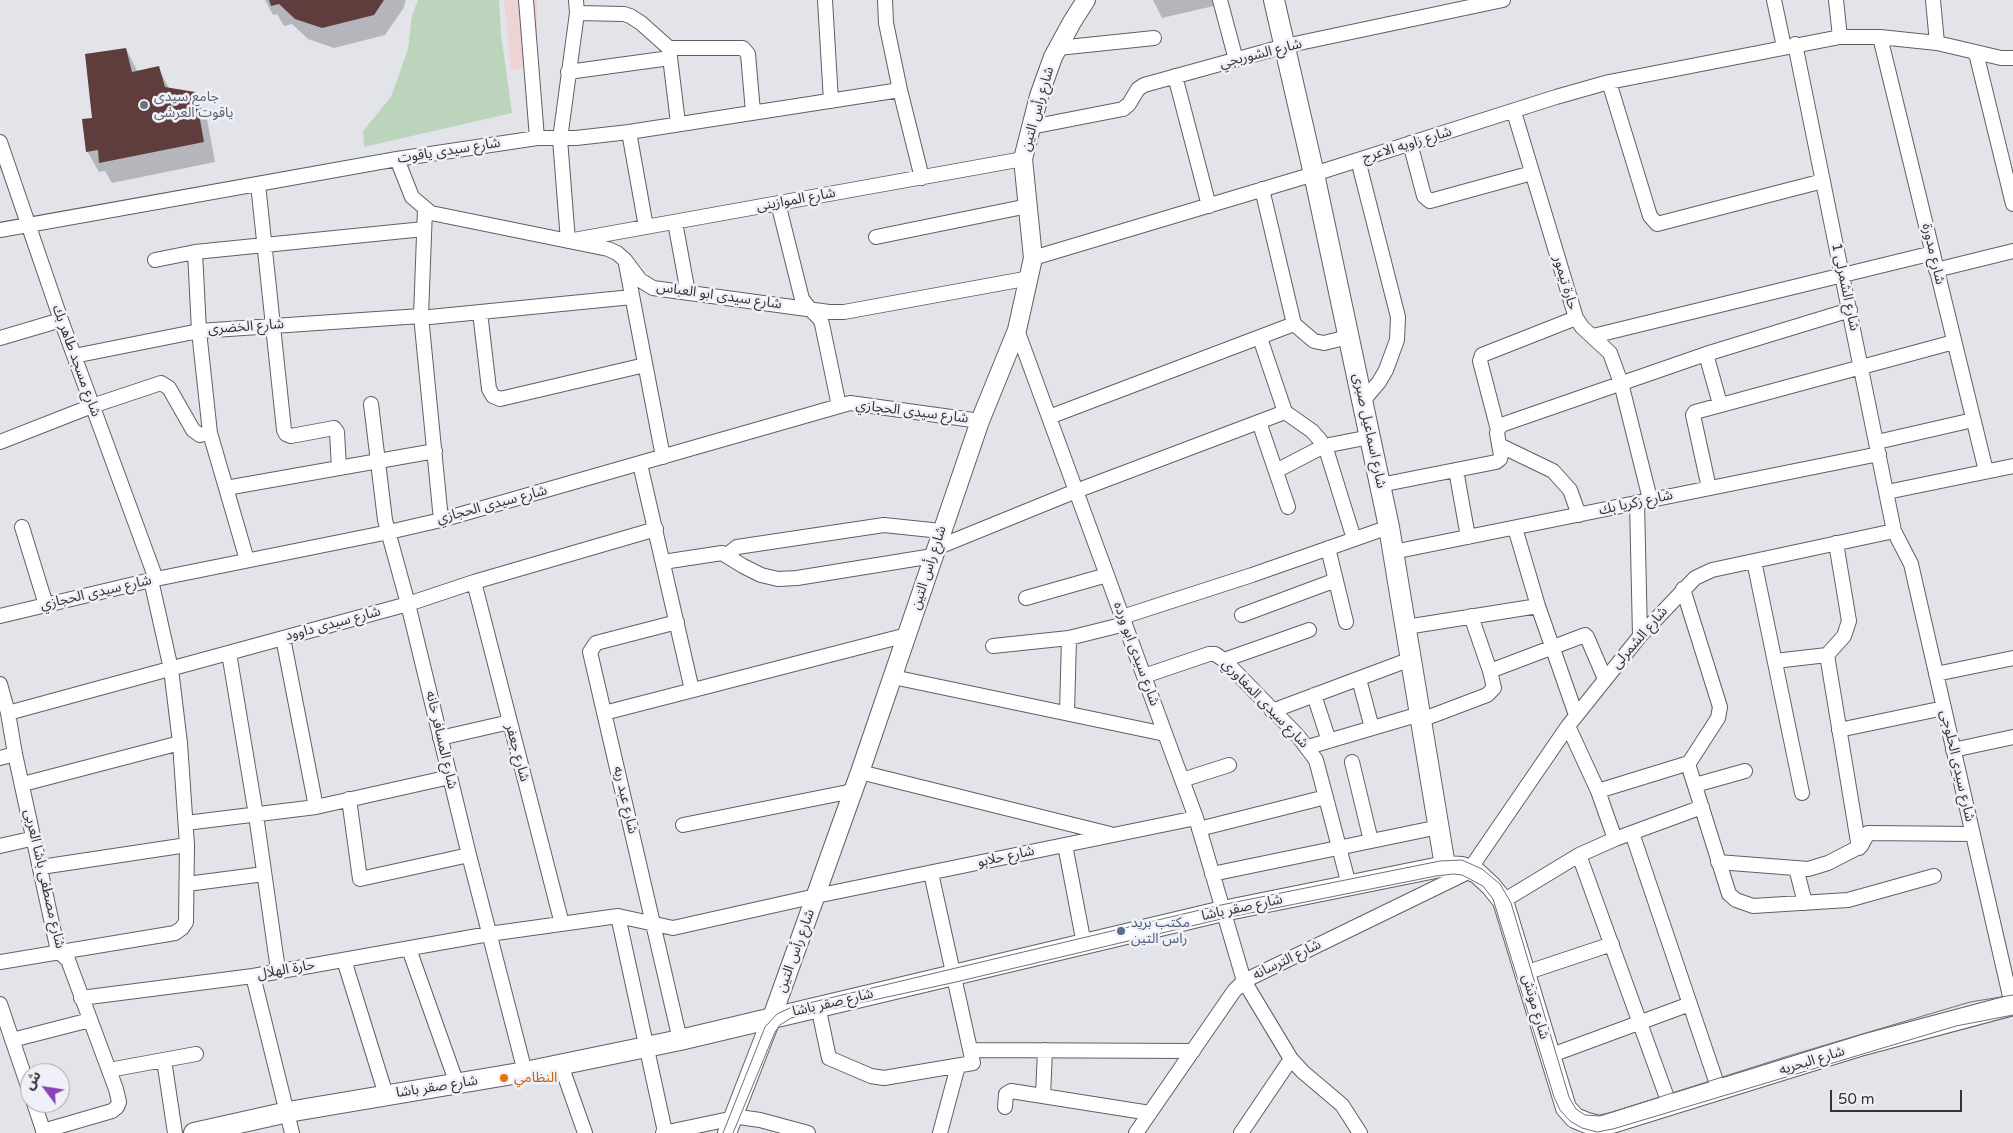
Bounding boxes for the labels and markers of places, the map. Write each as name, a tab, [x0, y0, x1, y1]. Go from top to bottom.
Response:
place label: جامع سيدى ياقوت العرشى	[154, 89, 233, 121]
marker: جامع سيدى ياقوت العرشى	[138, 99, 150, 111]
place label: مكتب بريد راس التين	[1131, 915, 1190, 948]
marker: مكتب بريد راس التين	[1115, 925, 1127, 937]
place label: النظامي	[514, 1070, 557, 1086]
marker: النظامي	[498, 1072, 510, 1084]

